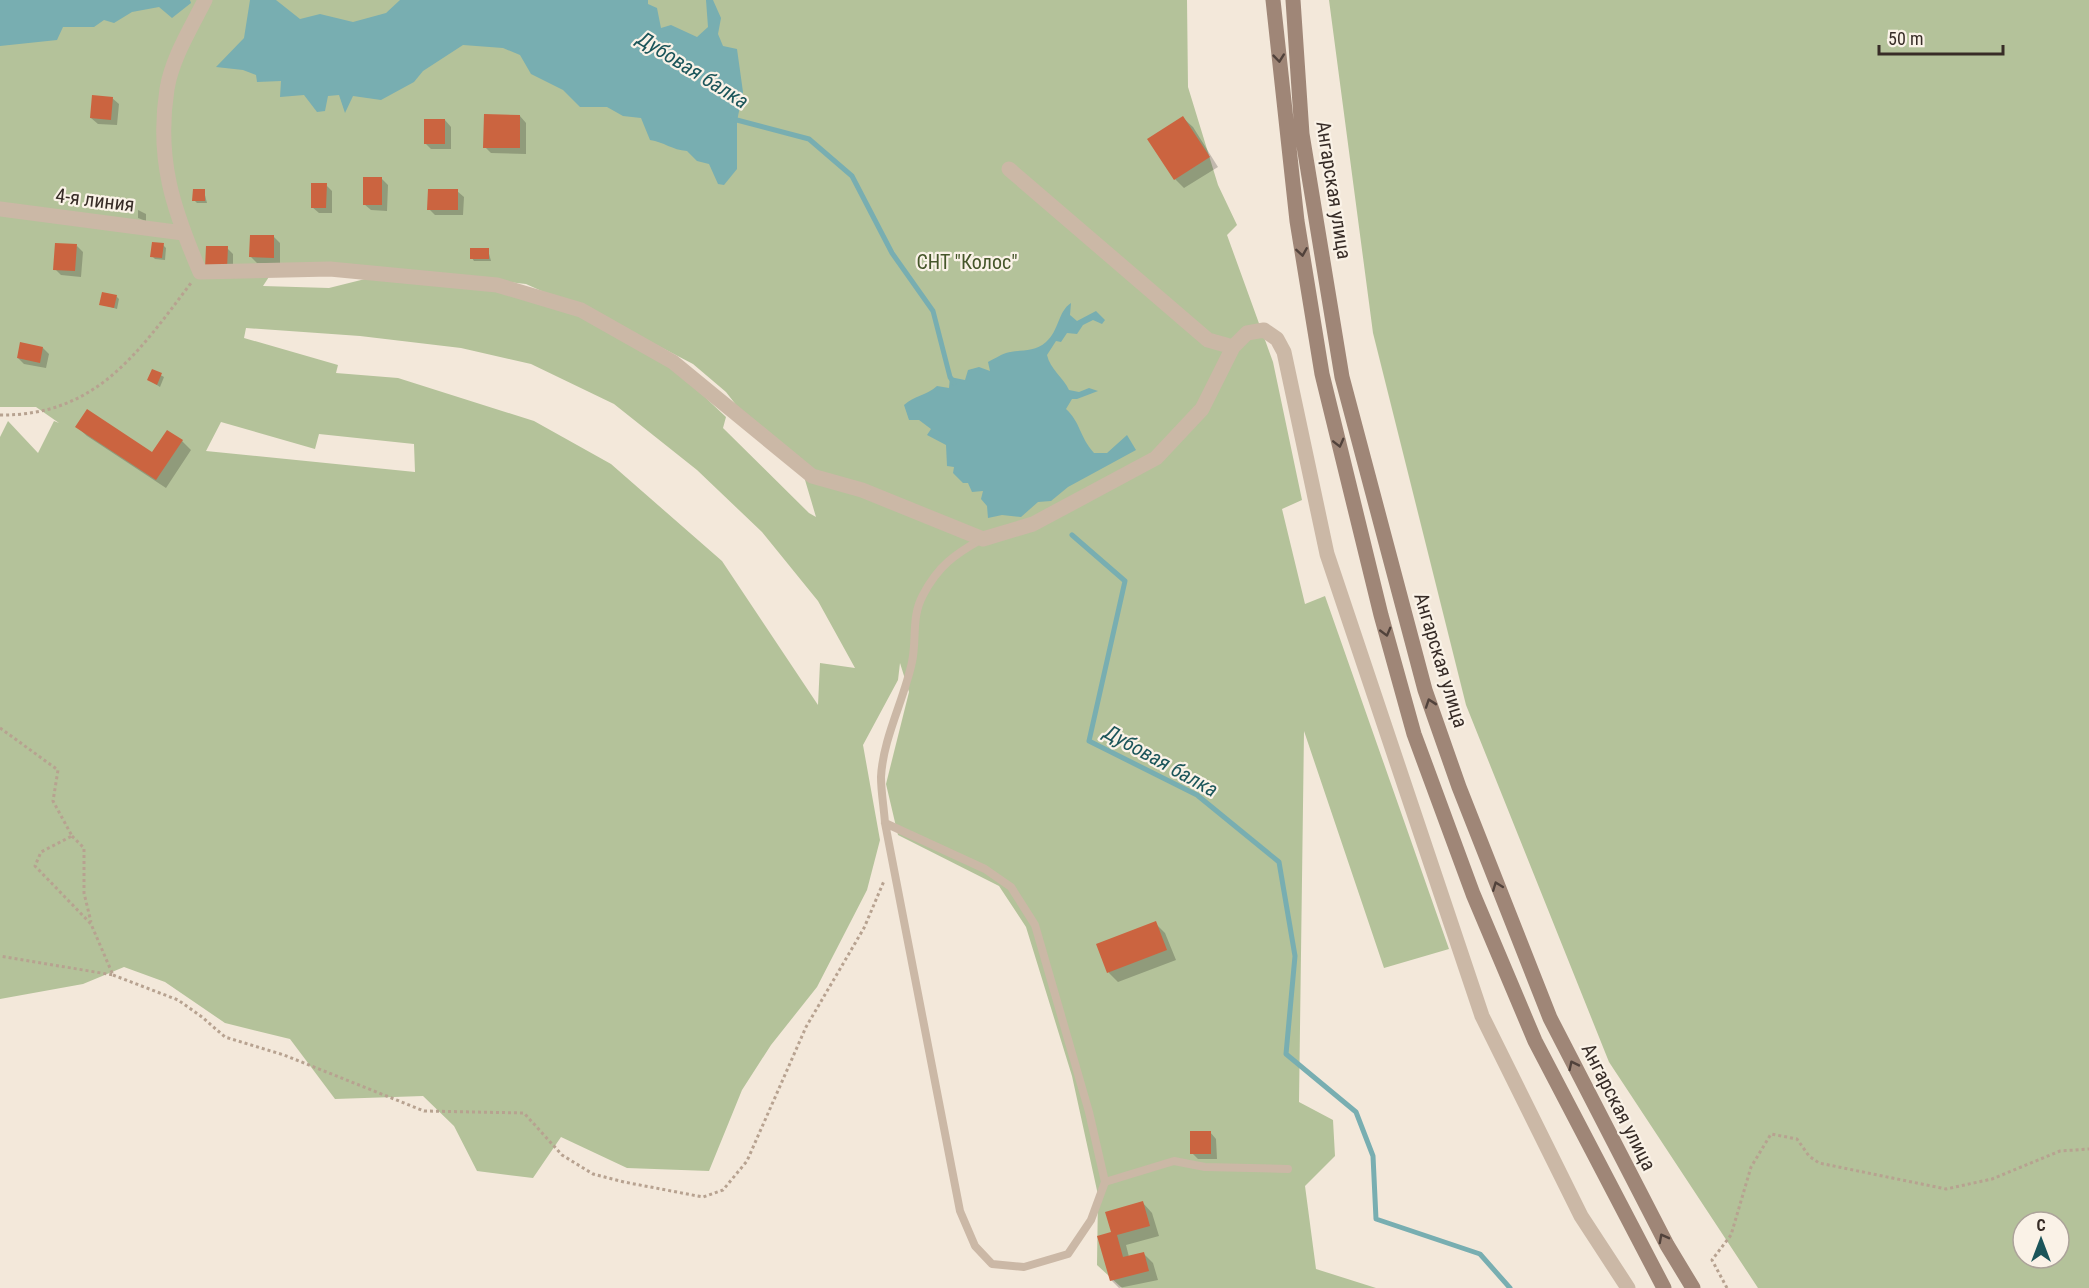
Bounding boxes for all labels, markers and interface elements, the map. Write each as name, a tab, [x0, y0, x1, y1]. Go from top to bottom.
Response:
scale bar	[1879, 18, 2004, 56]
water label: Дубовая балка	[631, 25, 753, 114]
text: 50 m	[1888, 28, 1923, 49]
one-way arrow	[1272, 54, 1285, 63]
street label: Ангарская улица	[1311, 119, 1357, 261]
street label: 4-я линия	[54, 183, 136, 217]
one-way arrow	[1296, 247, 1308, 256]
park label: СНТ "Колос"	[916, 250, 1018, 274]
one-way arrow	[1331, 438, 1344, 448]
street label: Ангарская улица	[1409, 590, 1473, 730]
one-way arrow	[1379, 627, 1391, 637]
one-way arrow	[1424, 698, 1437, 708]
water label: Дубовая балка	[1098, 719, 1222, 802]
one-way arrow	[1491, 881, 1504, 891]
street label: Ангарская улица	[1577, 1039, 1661, 1175]
one-way arrow	[1568, 1061, 1580, 1072]
north arrow	[2011, 1210, 2071, 1270]
text: С	[2036, 1216, 2046, 1235]
one-way arrow	[1659, 1233, 1670, 1244]

